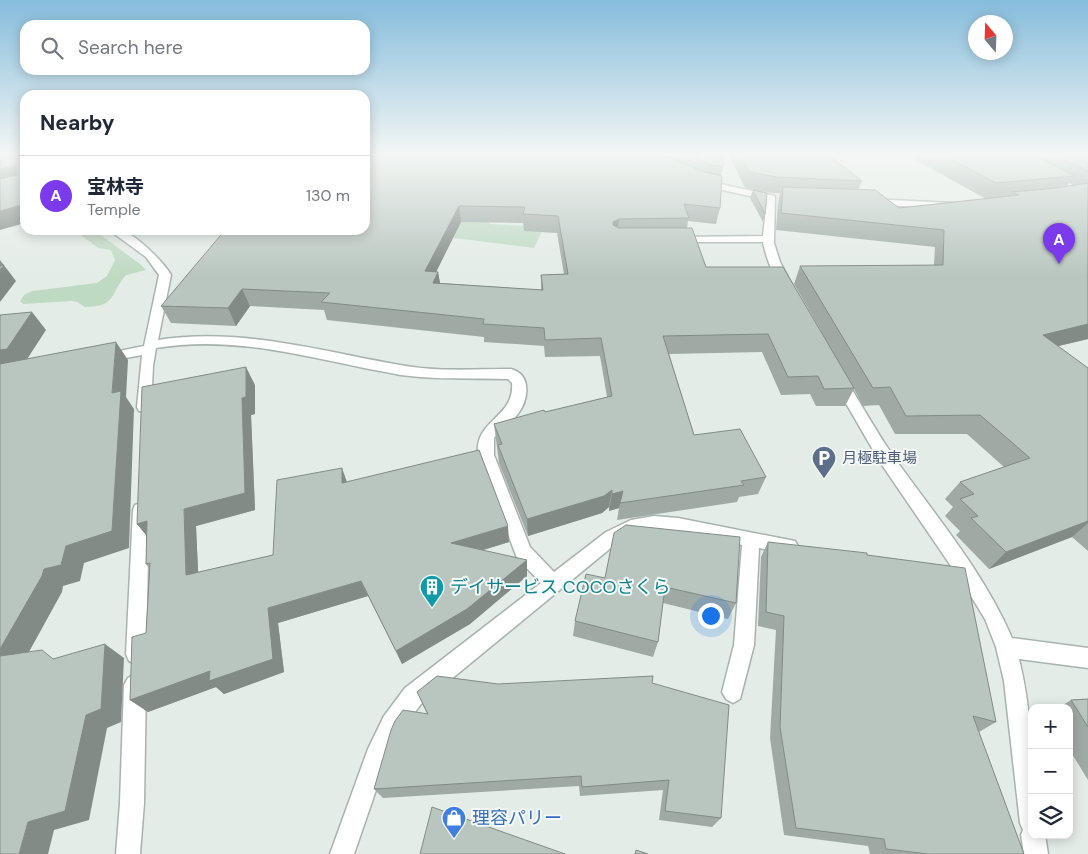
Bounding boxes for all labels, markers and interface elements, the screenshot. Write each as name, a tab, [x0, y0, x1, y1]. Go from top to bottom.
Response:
north arrow	[968, 15, 1013, 60]
search box	[20, 20, 370, 75]
icon: search	[38, 34, 66, 62]
text: Search here	[78, 35, 183, 60]
text: Nearby	[40, 109, 114, 137]
text: 宝林寺	[87, 174, 144, 199]
text: A	[50, 185, 62, 206]
text: 130 m	[306, 185, 350, 206]
text: Temple	[87, 199, 141, 220]
pin: A	[1043, 223, 1075, 264]
parking icon: 月極駐車場	[811, 445, 837, 479]
place label: 月極駐車場	[842, 448, 917, 468]
building icon: デイサービス COCOさくら	[419, 574, 445, 608]
place label: デイサービス COCOさくら	[450, 575, 670, 599]
your location	[698, 603, 724, 629]
map controls	[1028, 704, 1073, 839]
button: +	[1028, 704, 1073, 749]
button: −	[1028, 749, 1073, 794]
button: layers	[1028, 794, 1073, 839]
shop icon: 理容パリー	[441, 805, 467, 839]
place label: 理容パリー	[472, 806, 562, 830]

